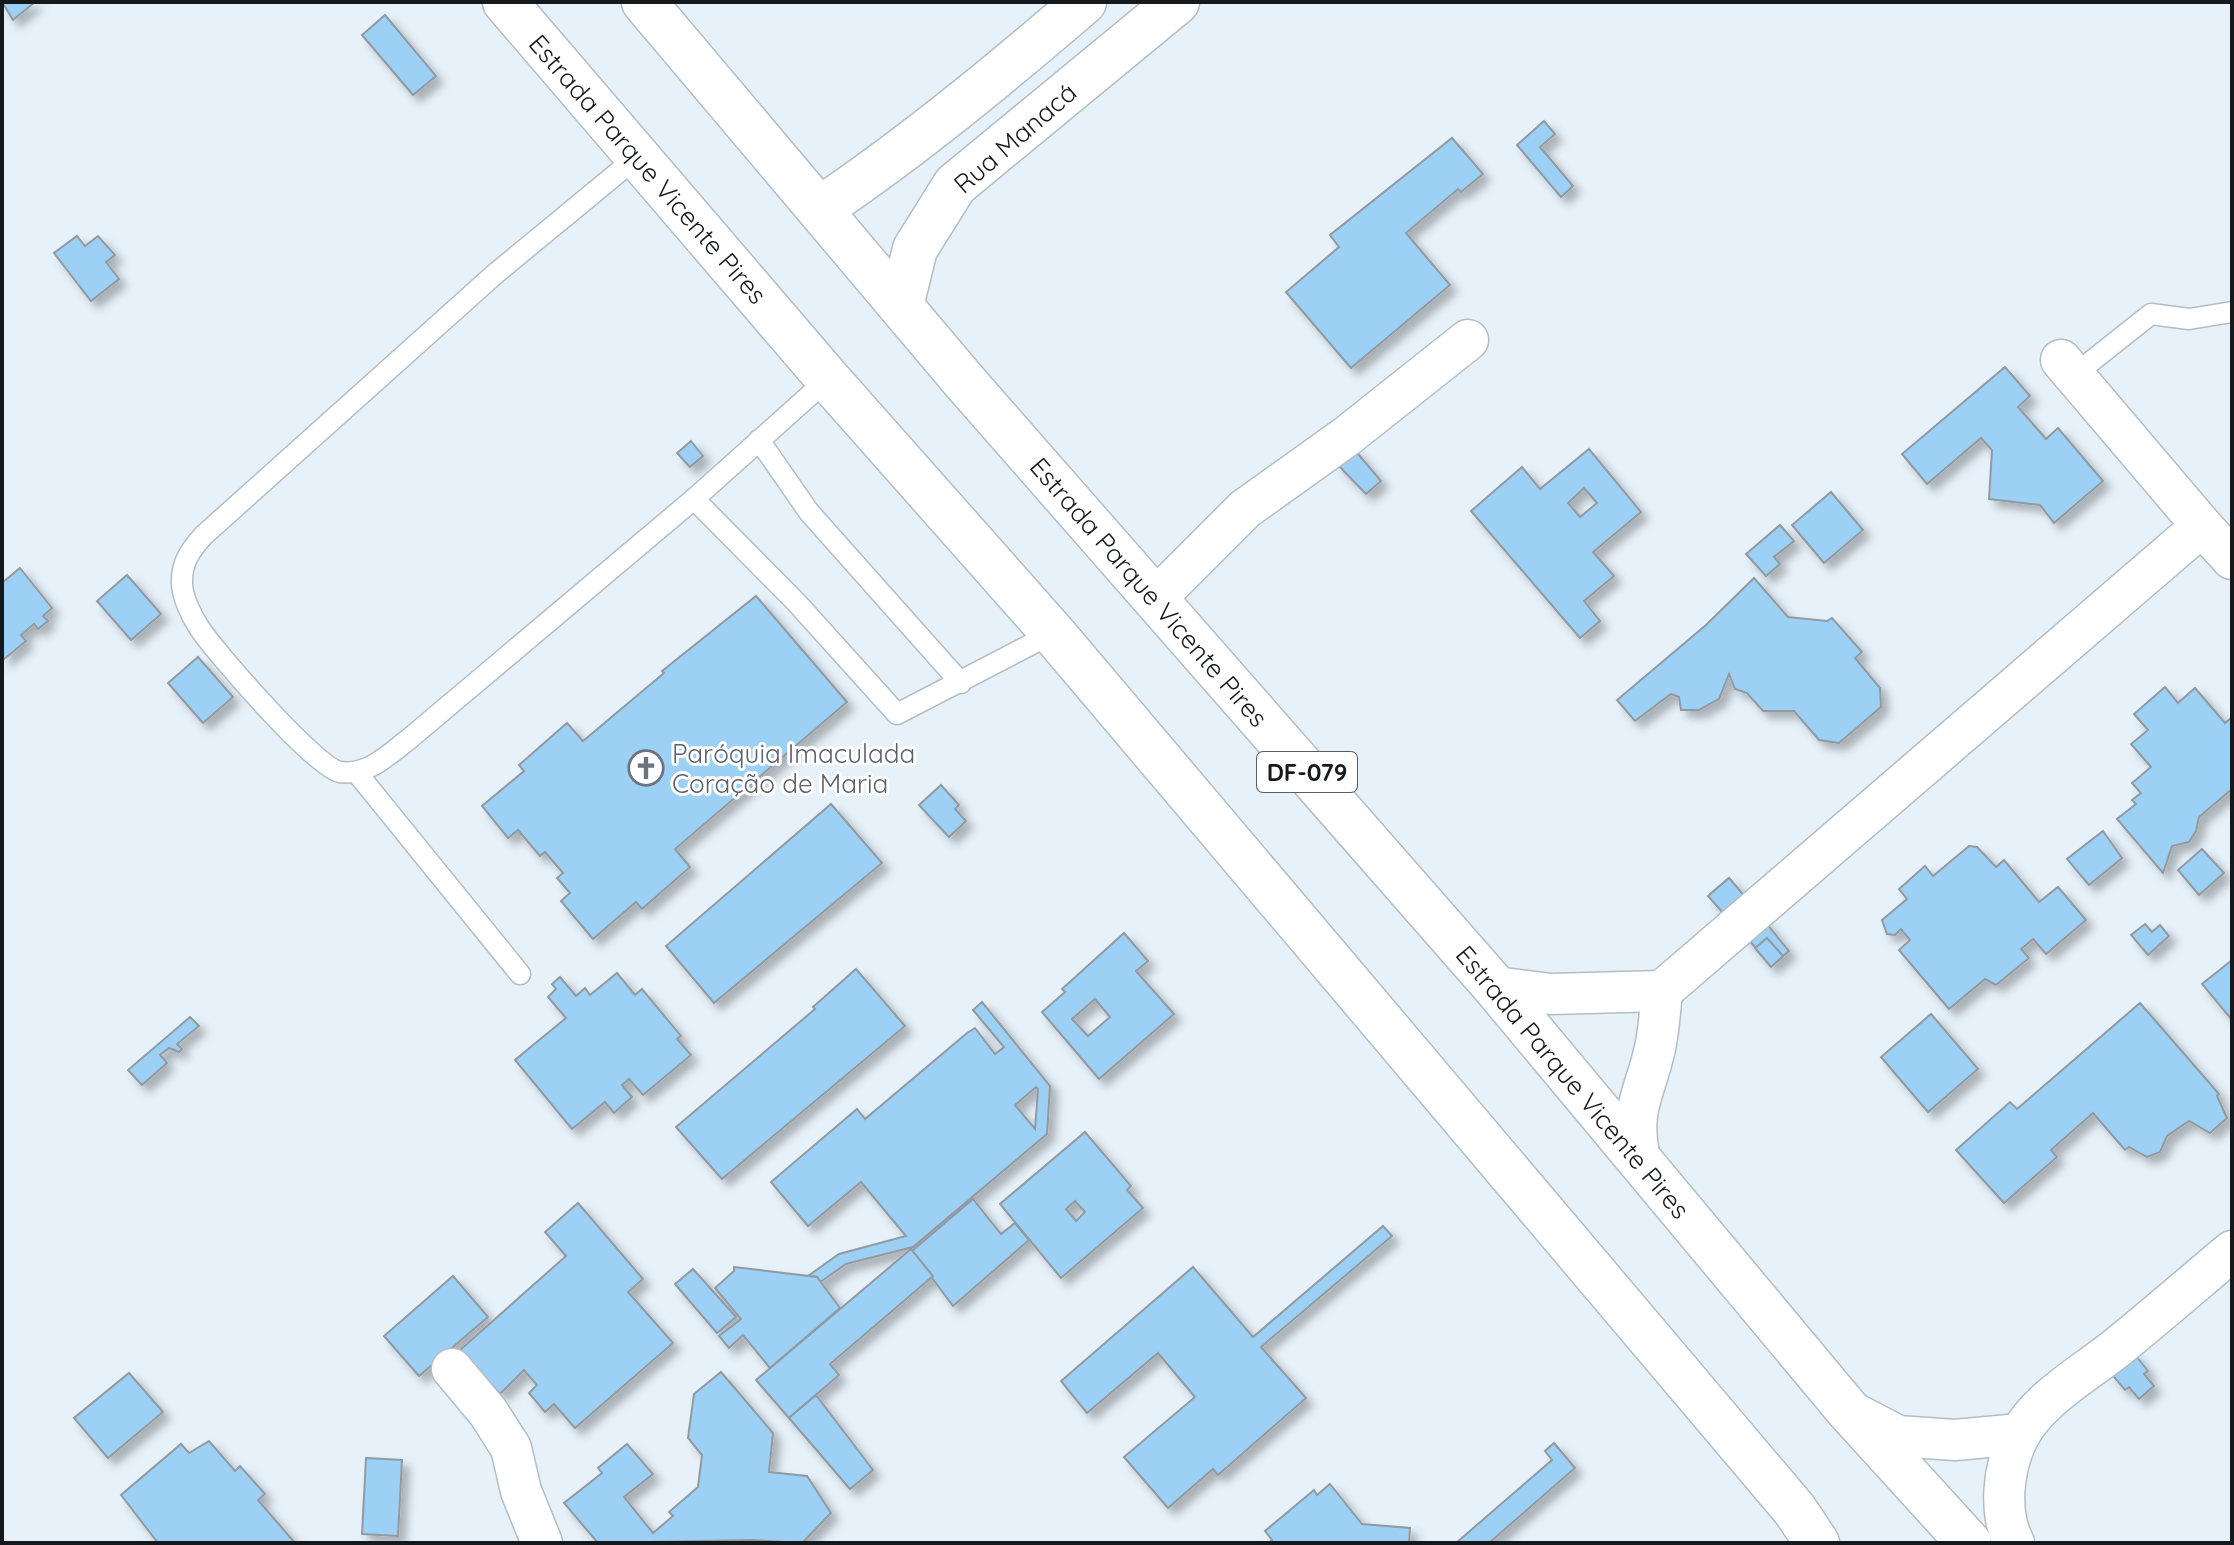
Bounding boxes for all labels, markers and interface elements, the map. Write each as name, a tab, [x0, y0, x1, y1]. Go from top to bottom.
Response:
street label: Estrada Parque Vicente Pires	[522, 27, 774, 311]
street label: Rua Manacá	[947, 76, 1083, 200]
street label: Estrada Parque Vicente Pires	[1023, 450, 1275, 734]
place label: Paróquia Imaculada Coração de Maria	[672, 737, 915, 800]
church icon: Paróquia Imaculada Coração de Maria	[627, 749, 665, 787]
road number: DF-079	[1257, 752, 1357, 792]
street label: Estrada Parque Vicente Pires	[1449, 939, 1697, 1225]

